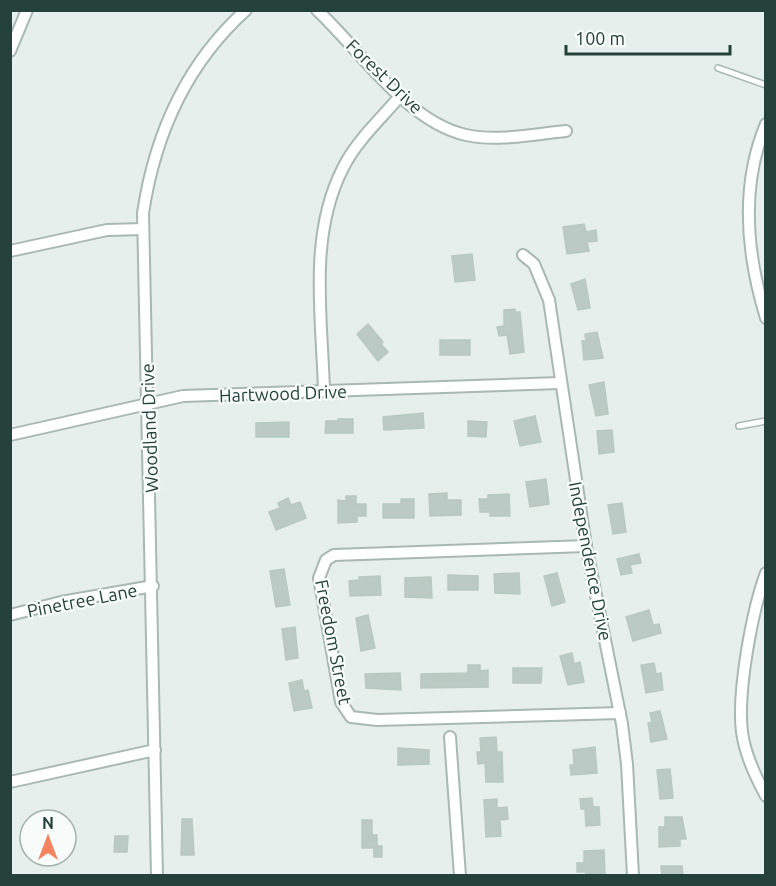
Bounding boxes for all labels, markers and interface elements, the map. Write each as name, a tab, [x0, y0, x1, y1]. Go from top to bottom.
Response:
scale bar	[566, 18, 730, 56]
text: 100 m	[575, 28, 625, 48]
street label: Forest Drive	[343, 35, 427, 117]
street label: Woodland Drive	[137, 363, 161, 493]
street label: Hartwood Drive	[219, 381, 347, 405]
street label: Independence Drive	[566, 480, 616, 642]
street label: Freedom Street	[312, 578, 356, 706]
street label: Pinetree Lane	[25, 580, 139, 620]
north arrow	[18, 808, 78, 868]
text: N	[42, 814, 54, 832]

